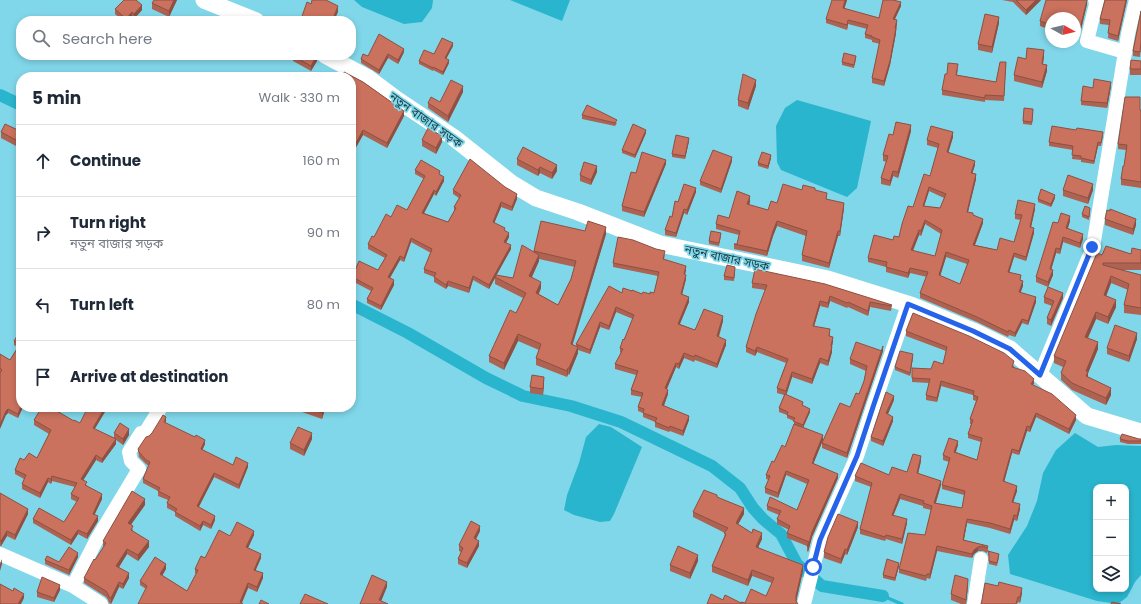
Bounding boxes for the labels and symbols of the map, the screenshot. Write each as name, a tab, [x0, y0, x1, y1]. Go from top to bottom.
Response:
north arrow	[1045, 12, 1081, 48]
street label: নতুন বাজার সড়ক	[385, 87, 467, 152]
route end	[1083, 238, 1101, 256]
street label: নতুন বাজার সড়ক	[682, 240, 771, 275]
route start	[804, 558, 822, 576]

